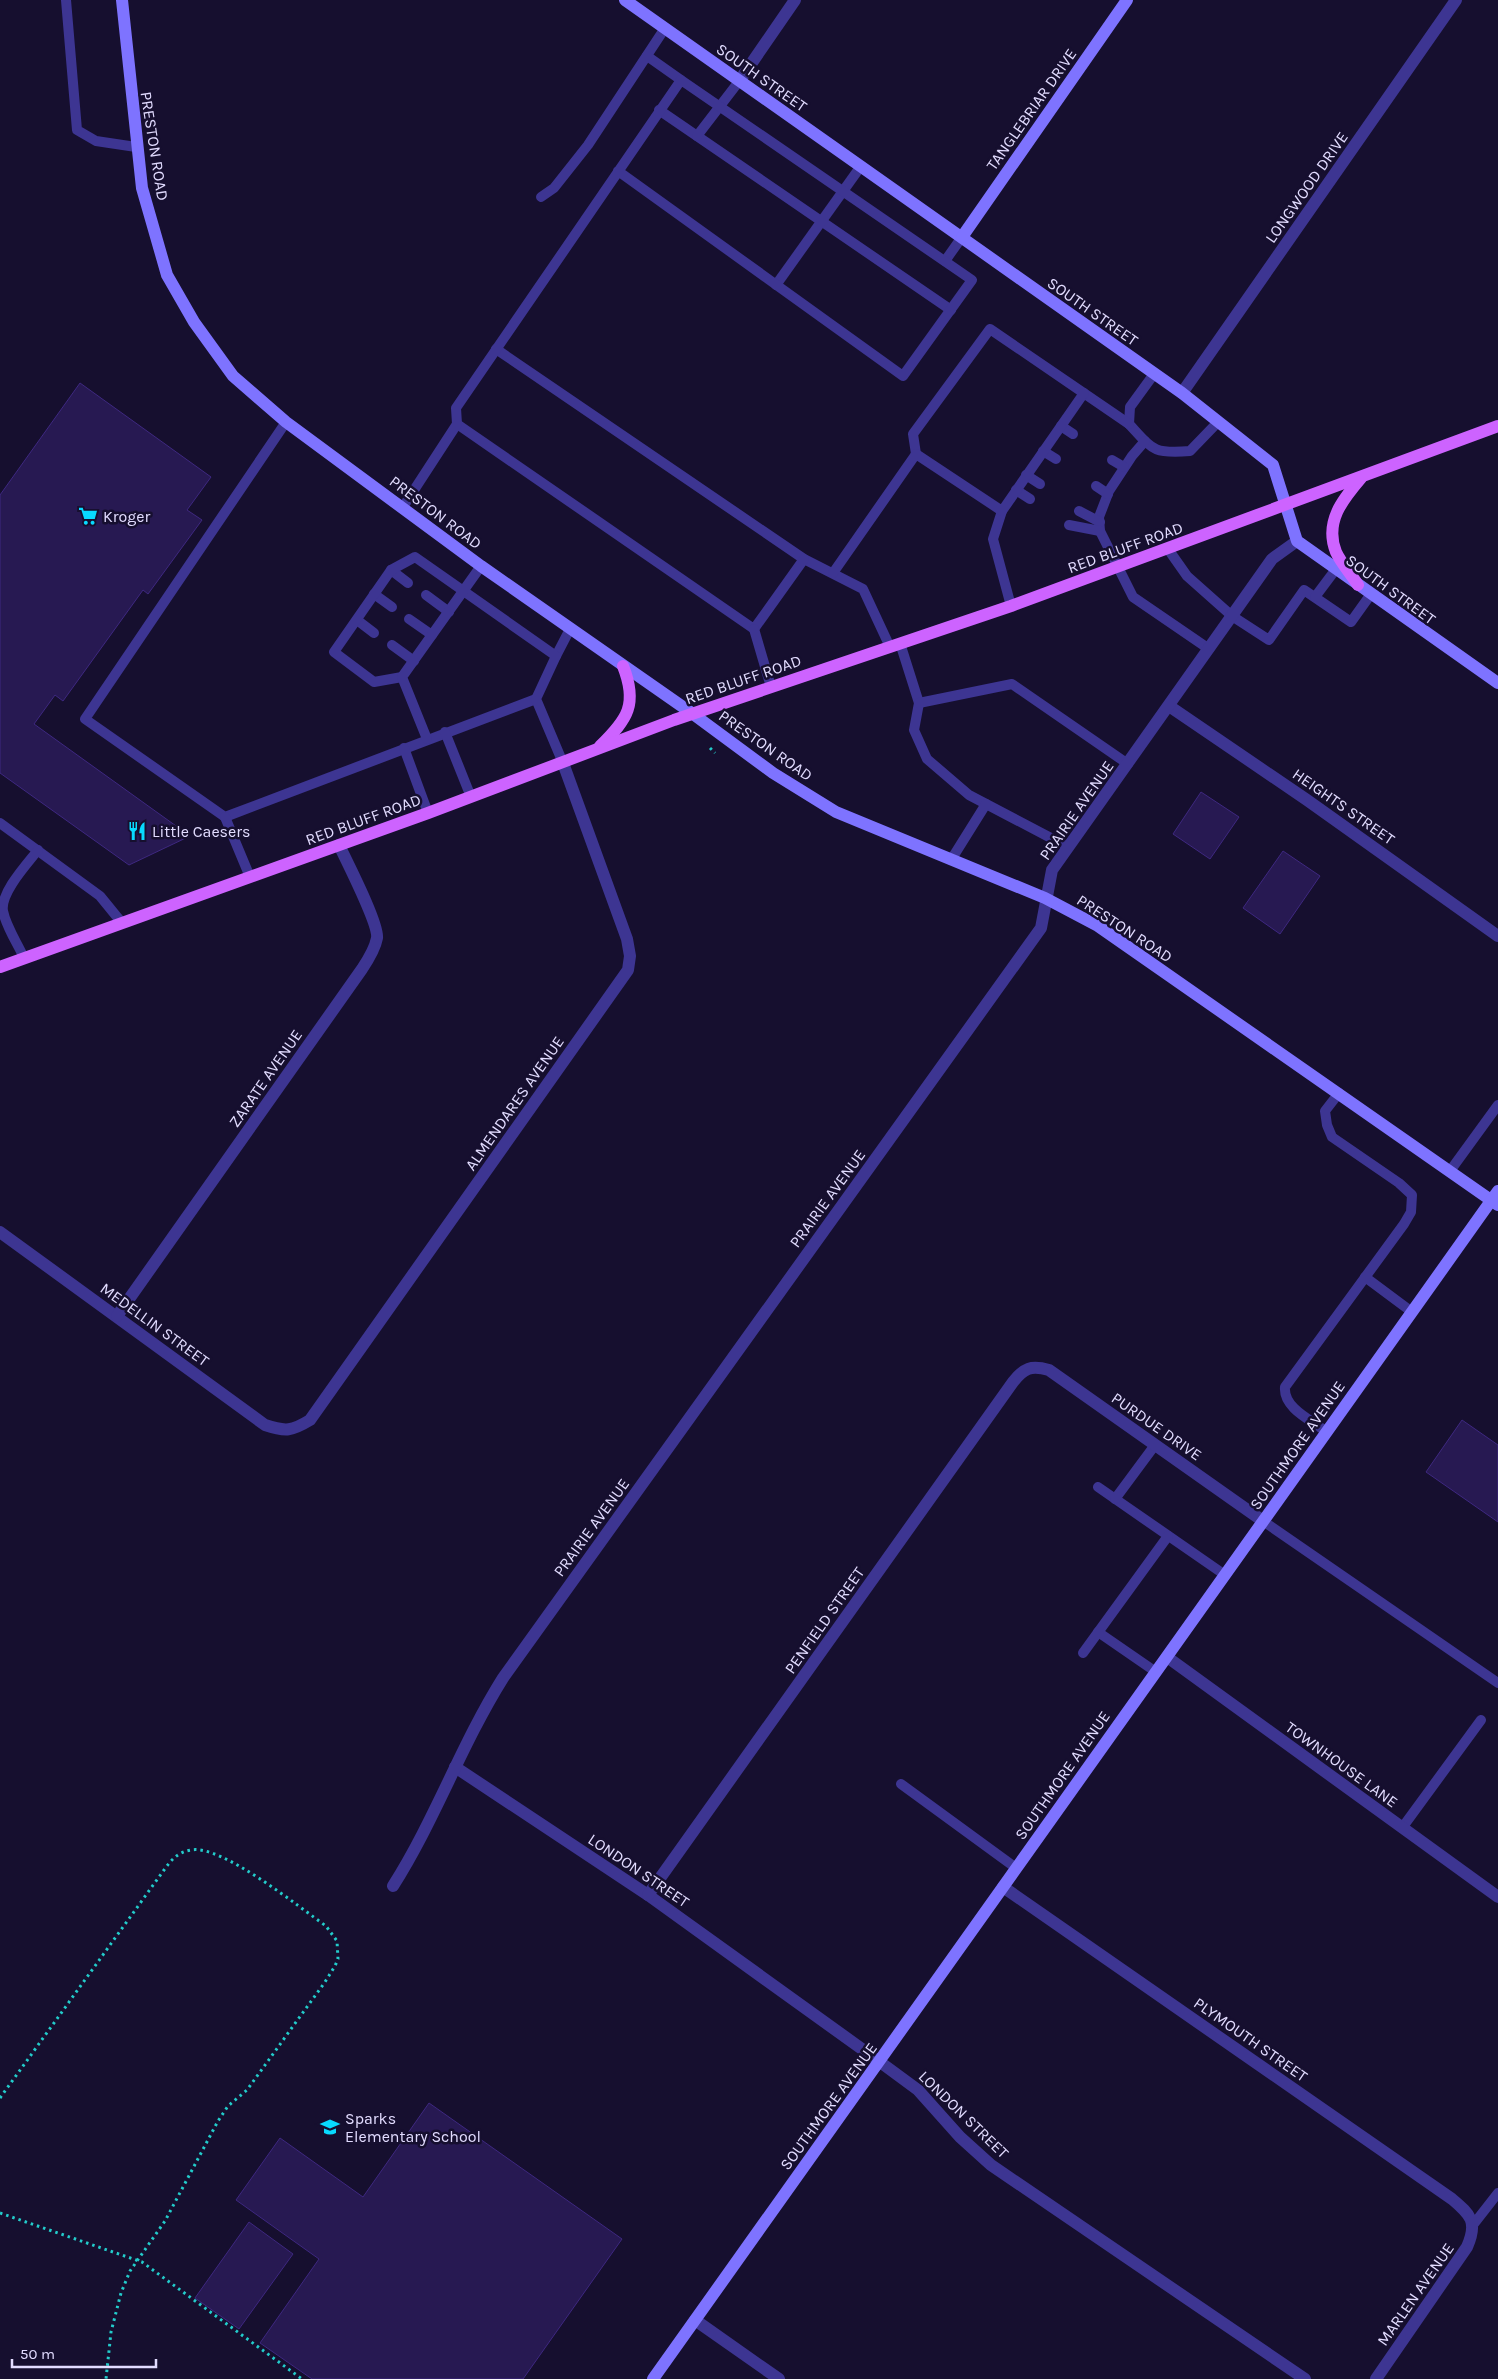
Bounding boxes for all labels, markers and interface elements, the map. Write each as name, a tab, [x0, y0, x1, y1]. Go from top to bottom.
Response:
street label: SOUTH STREET	[713, 39, 811, 116]
street label: TANGLEBRIAR DRIVE	[982, 45, 1081, 174]
street label: PRESTON ROAD	[136, 90, 173, 202]
street label: LONGWOOD DRIVE	[1261, 128, 1352, 246]
street label: SOUTH STREET	[1044, 273, 1142, 350]
street label: PRESTON ROAD	[386, 472, 485, 553]
supermarket icon: Kroger	[77, 505, 99, 527]
place label: Kroger	[103, 507, 150, 526]
street label: RED BLUFF ROAD	[1065, 518, 1185, 577]
street label: SOUTH STREET	[1342, 550, 1439, 628]
street label: RED BLUFF ROAD	[683, 651, 804, 708]
street label: PRESTON ROAD	[715, 706, 816, 785]
street label: PRAIRIE AVENUE	[1035, 757, 1118, 863]
street label: HEIGHTS STREET	[1289, 764, 1398, 849]
street label: RED BLUFF ROAD	[303, 790, 423, 849]
restaurant icon: Little Caesers	[126, 820, 148, 842]
place label: Little Caesers	[152, 822, 250, 841]
street label: PRESTON ROAD	[1073, 890, 1176, 966]
street label: ZARATE AVENUE	[225, 1026, 306, 1131]
street label: ALMENDARES AVENUE	[461, 1033, 568, 1174]
street label: PRAIRIE AVENUE	[785, 1146, 869, 1251]
street label: MEDELLIN STREET	[97, 1279, 213, 1370]
street label: SOUTHMORE AVENUE	[1246, 1377, 1349, 1513]
street label: PURDUE DRIVE	[1108, 1388, 1205, 1465]
street label: PRAIRIE AVENUE	[549, 1475, 633, 1580]
street label: PENFIELD STREET	[781, 1563, 868, 1677]
street label: SOUTHMORE AVENUE	[1011, 1707, 1114, 1843]
street label: TOWNHOUSE LANE	[1282, 1717, 1402, 1812]
street label: LONDON STREET	[585, 1830, 693, 1911]
street label: PLYMOUTH STREET	[1190, 1993, 1311, 2086]
street label: SOUTHMORE AVENUE	[776, 2039, 881, 2174]
street label: LONDON STREET	[915, 2067, 1013, 2162]
place label: Sparks Elementary School	[345, 2109, 481, 2146]
school or university icon: Sparks Elementary School	[319, 2116, 341, 2138]
street label: MARLEN AVENUE	[1373, 2239, 1458, 2349]
scale bar	[12, 2336, 156, 2368]
text: 50 m	[20, 2345, 55, 2363]

